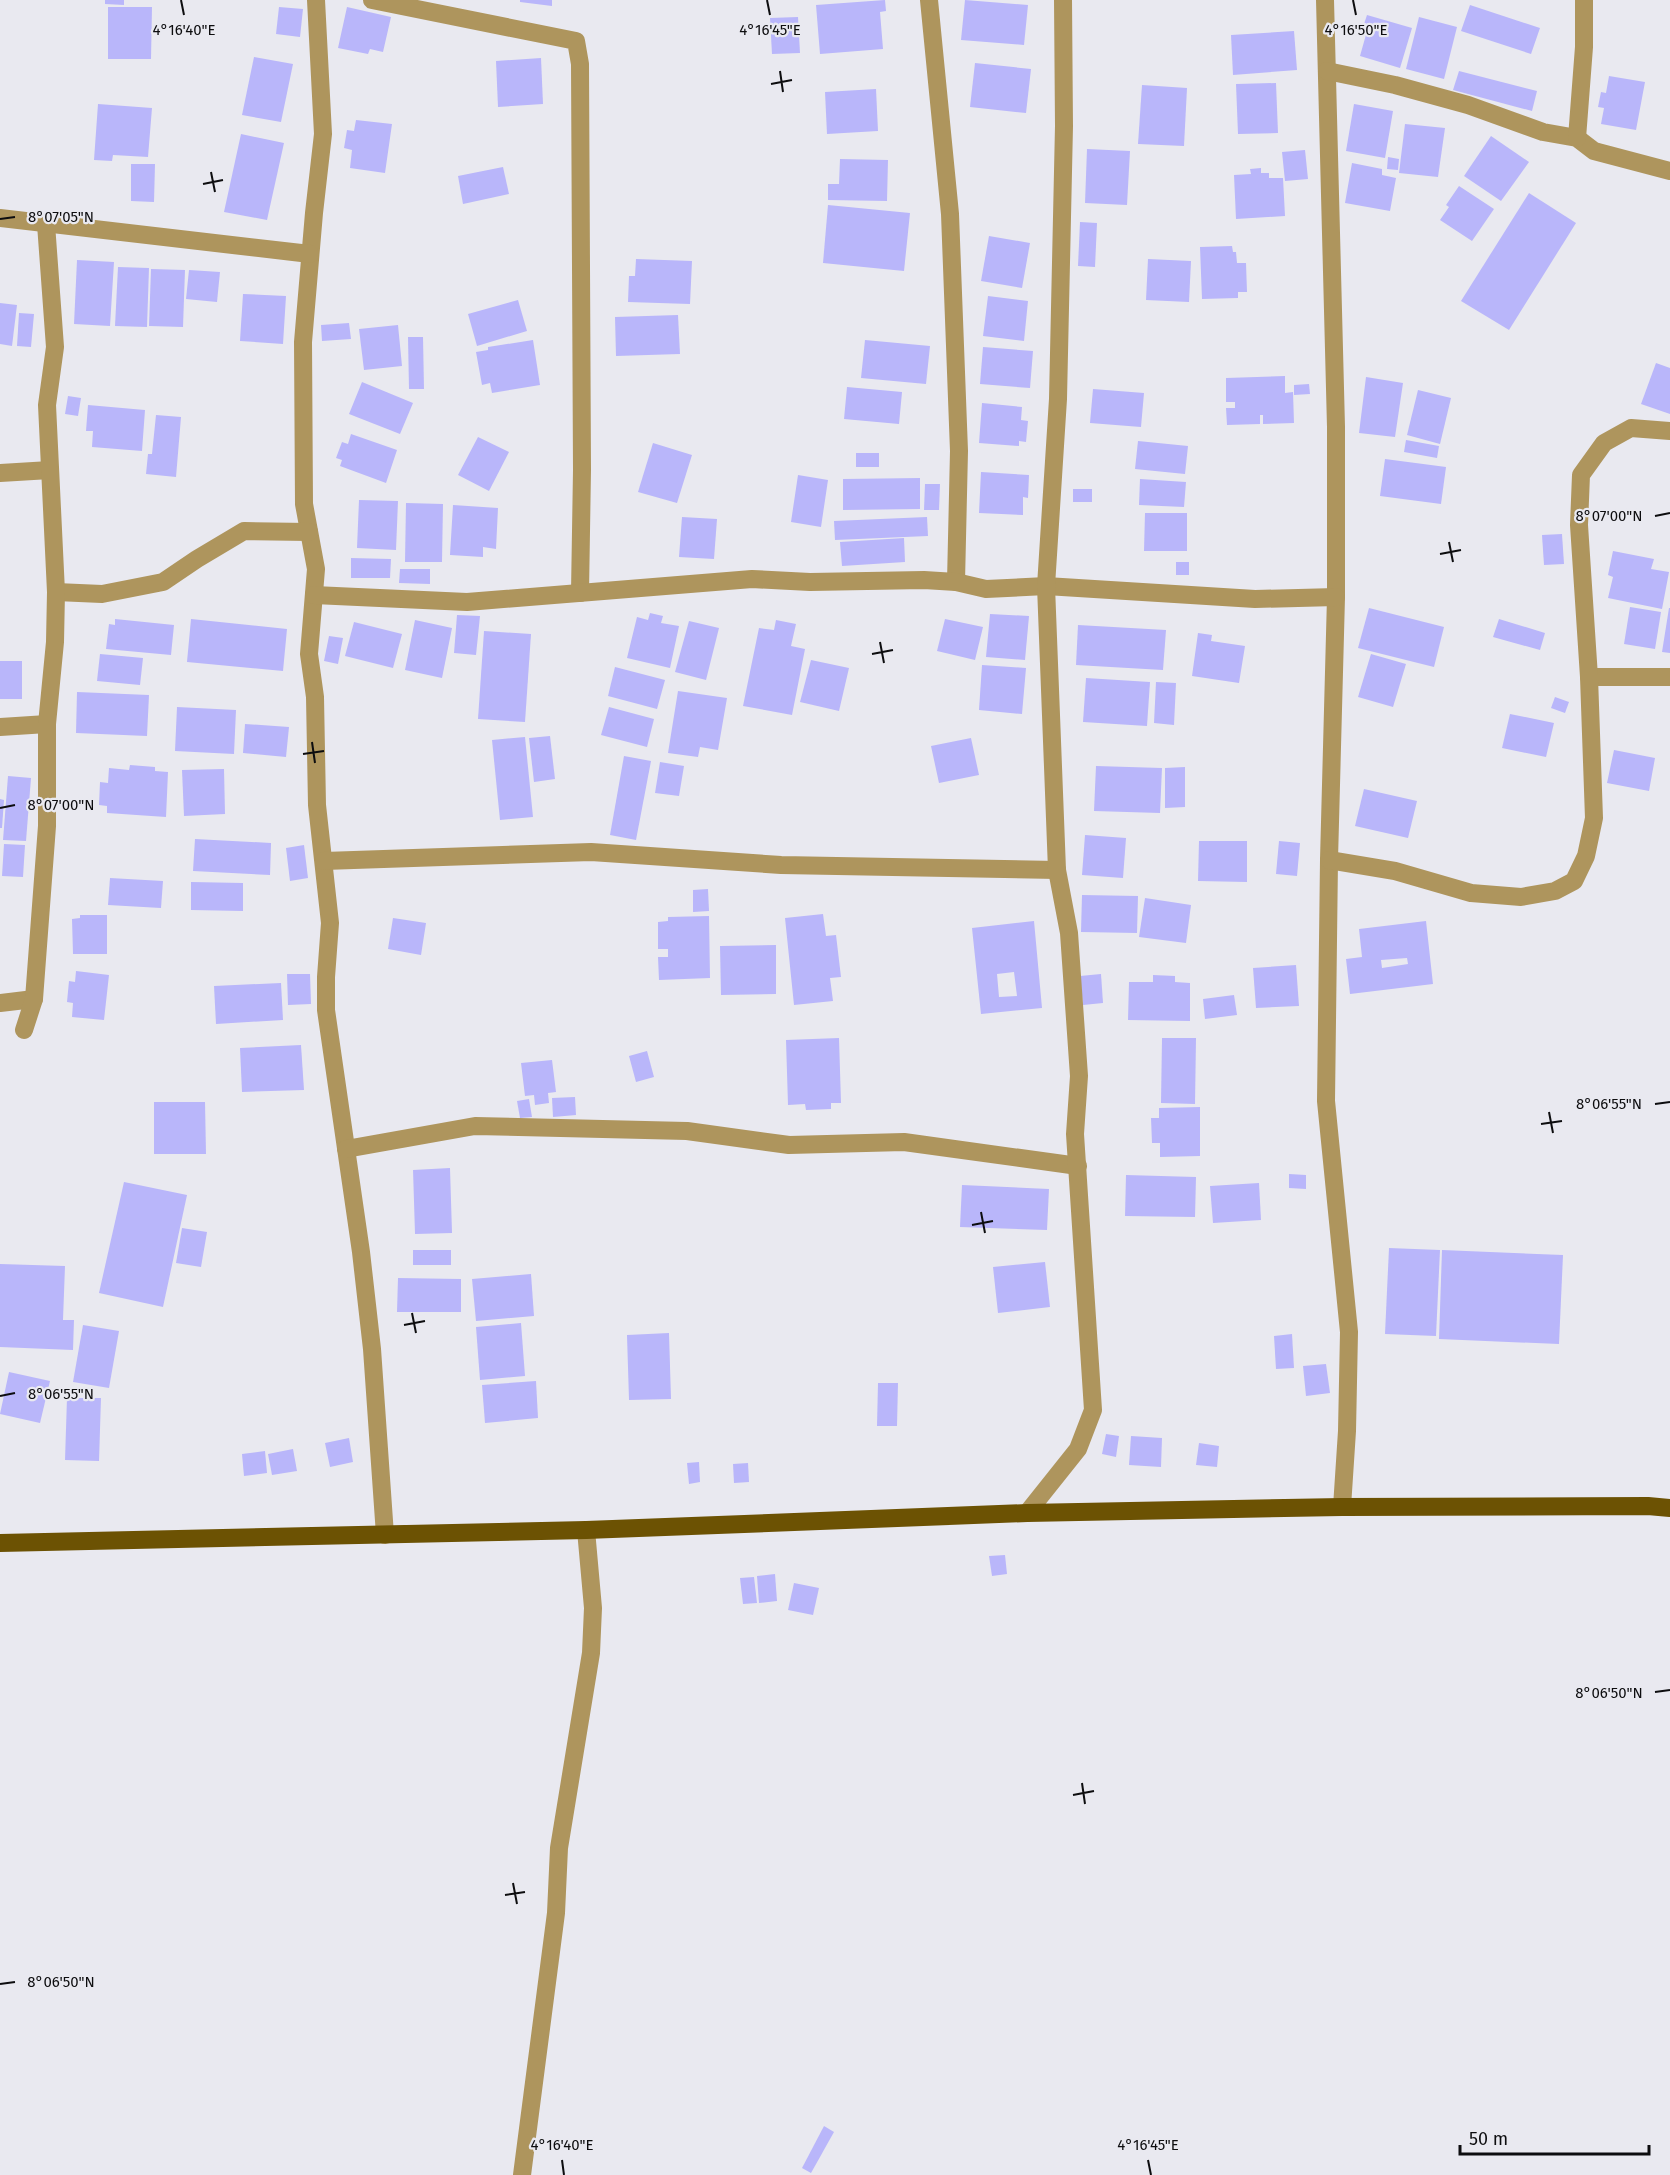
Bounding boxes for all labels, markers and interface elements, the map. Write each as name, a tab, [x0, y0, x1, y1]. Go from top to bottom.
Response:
text: 4°16'40"E	[153, 21, 215, 39]
text: 4°16'45"E	[739, 21, 801, 39]
text: 4°16'50"E	[1324, 21, 1388, 39]
text: 8°07'05"N	[28, 208, 94, 226]
text: 8°07'00"N	[1576, 507, 1642, 525]
text: 8°07'00"N	[28, 796, 94, 814]
text: 8°06'55"N	[1576, 1095, 1642, 1113]
text: 8°06'55"N	[28, 1385, 94, 1403]
text: 8°06'50"N	[1575, 1684, 1643, 1702]
text: 8°06'50"N	[27, 1973, 95, 1991]
scale bar	[1460, 2118, 1649, 2156]
text: 50 m	[1469, 2128, 1508, 2150]
text: 4°16'40"E	[531, 2136, 593, 2154]
text: 4°16'45"E	[1117, 2136, 1179, 2154]

